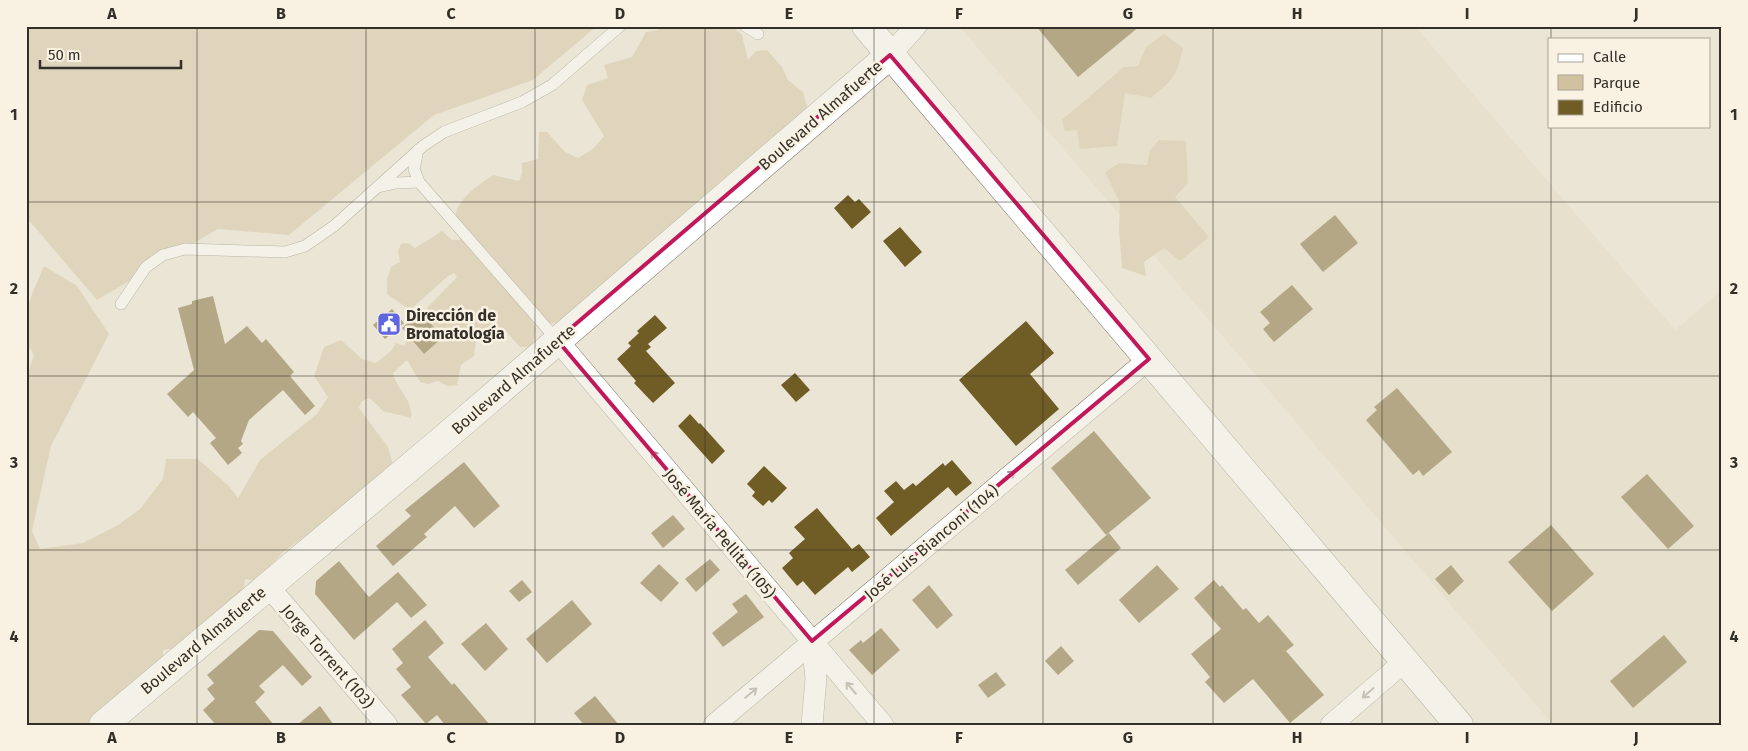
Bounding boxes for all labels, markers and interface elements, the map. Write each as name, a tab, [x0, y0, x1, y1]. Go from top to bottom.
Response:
text: A	[106, 4, 117, 23]
text: B	[276, 4, 286, 23]
text: C	[446, 4, 456, 23]
text: D	[615, 4, 625, 23]
text: E	[785, 4, 793, 23]
text: F	[955, 4, 963, 23]
text: G	[1123, 4, 1133, 23]
text: H	[1292, 4, 1302, 23]
text: I	[1465, 4, 1469, 23]
text: J	[1632, 4, 1639, 23]
scale bar	[40, 38, 181, 70]
legend	[1548, 38, 1710, 128]
text: 50 m	[48, 46, 81, 64]
text: Calle	[1593, 48, 1626, 66]
street label: Boulevard Almafuerte	[755, 57, 886, 174]
text: Parque	[1593, 74, 1640, 92]
text: Edificio	[1593, 98, 1643, 116]
text: 1	[10, 105, 18, 124]
text: 1	[1730, 105, 1738, 124]
text: 2	[10, 279, 18, 298]
text: 2	[1730, 279, 1738, 298]
place label: Dirección de Bromatología	[406, 306, 505, 343]
public building icon: Dirección de Bromatología	[376, 311, 402, 337]
street label: Boulevard Almafuerte	[448, 321, 579, 438]
one-way arrow	[650, 450, 662, 463]
text: 3	[9, 453, 18, 472]
text: 3	[1729, 453, 1738, 472]
street label: José María Pellita (105)	[660, 465, 779, 602]
one-way arrow	[1003, 470, 1016, 481]
street label: José Luis Bianconi (104)	[860, 481, 1002, 604]
street label: Boulevard Almafuerte	[137, 582, 270, 698]
street label: Jorge Torrent (103)	[277, 600, 378, 712]
text: 4	[9, 627, 19, 646]
text: 4	[1729, 627, 1739, 646]
one-way arrow	[846, 681, 857, 694]
one-way arrow	[1362, 687, 1375, 699]
one-way arrow	[745, 688, 758, 699]
text: A	[106, 728, 117, 747]
text: B	[276, 728, 286, 747]
text: C	[446, 728, 456, 747]
text: D	[615, 728, 625, 747]
text: E	[785, 728, 793, 747]
text: F	[955, 728, 963, 747]
text: G	[1123, 728, 1133, 747]
text: H	[1292, 728, 1302, 747]
text: I	[1465, 728, 1469, 747]
text: J	[1632, 728, 1639, 747]

